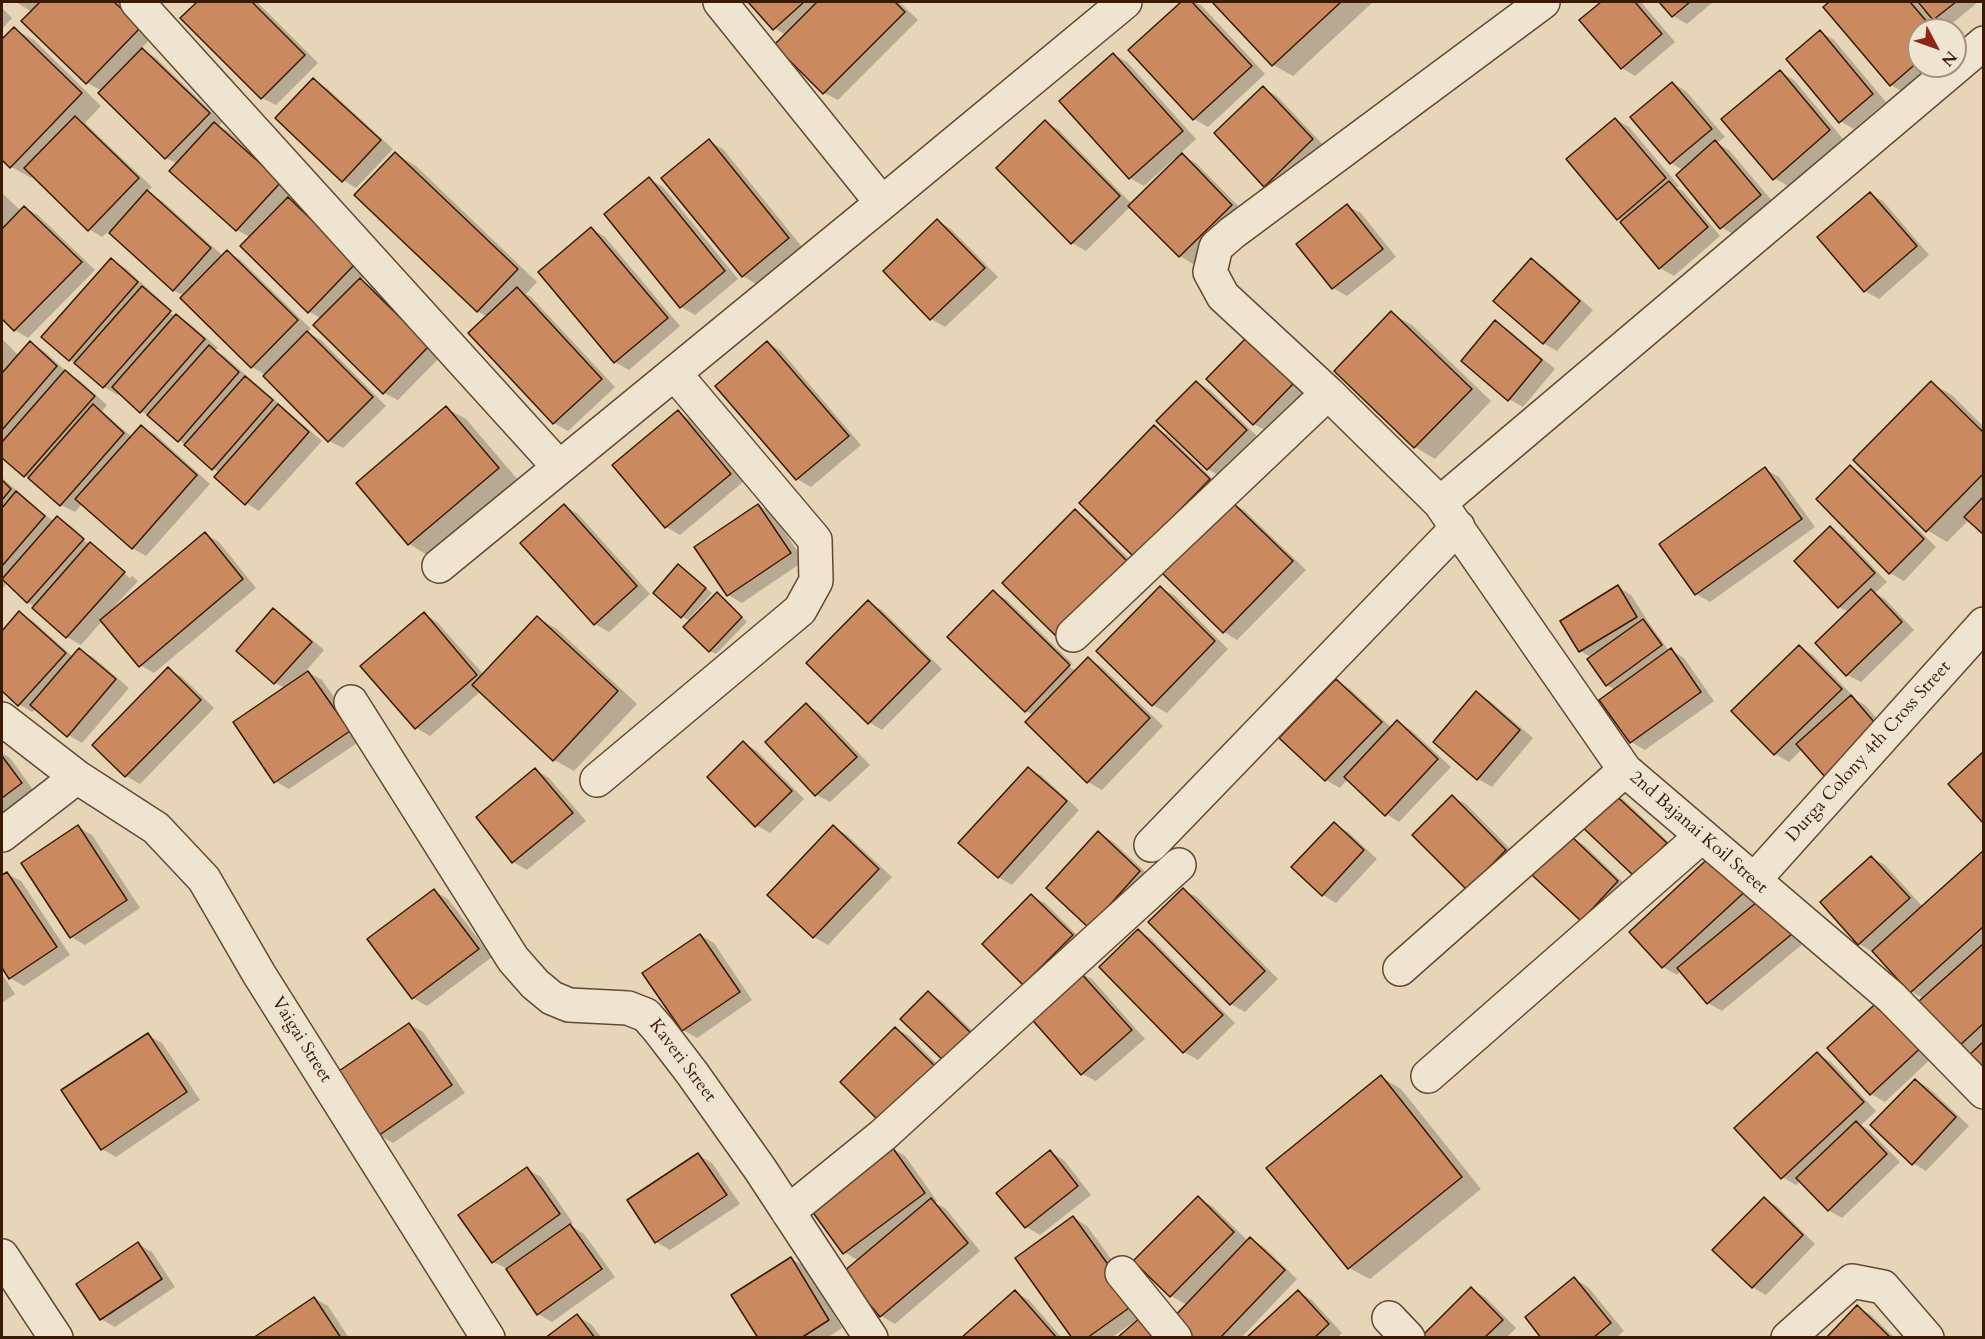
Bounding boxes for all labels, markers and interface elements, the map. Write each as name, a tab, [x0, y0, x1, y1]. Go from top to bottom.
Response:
north arrow	[1907, 18, 1967, 78]
text: N	[1936, 46, 1962, 71]
street label: Durga Colony 4th Cross Street	[1782, 657, 1956, 847]
street label: 2nd Bajanai Koil Street	[1625, 767, 1771, 899]
street label: Vaigai Street	[266, 993, 336, 1087]
street label: Kaveri Street	[644, 1015, 720, 1107]

